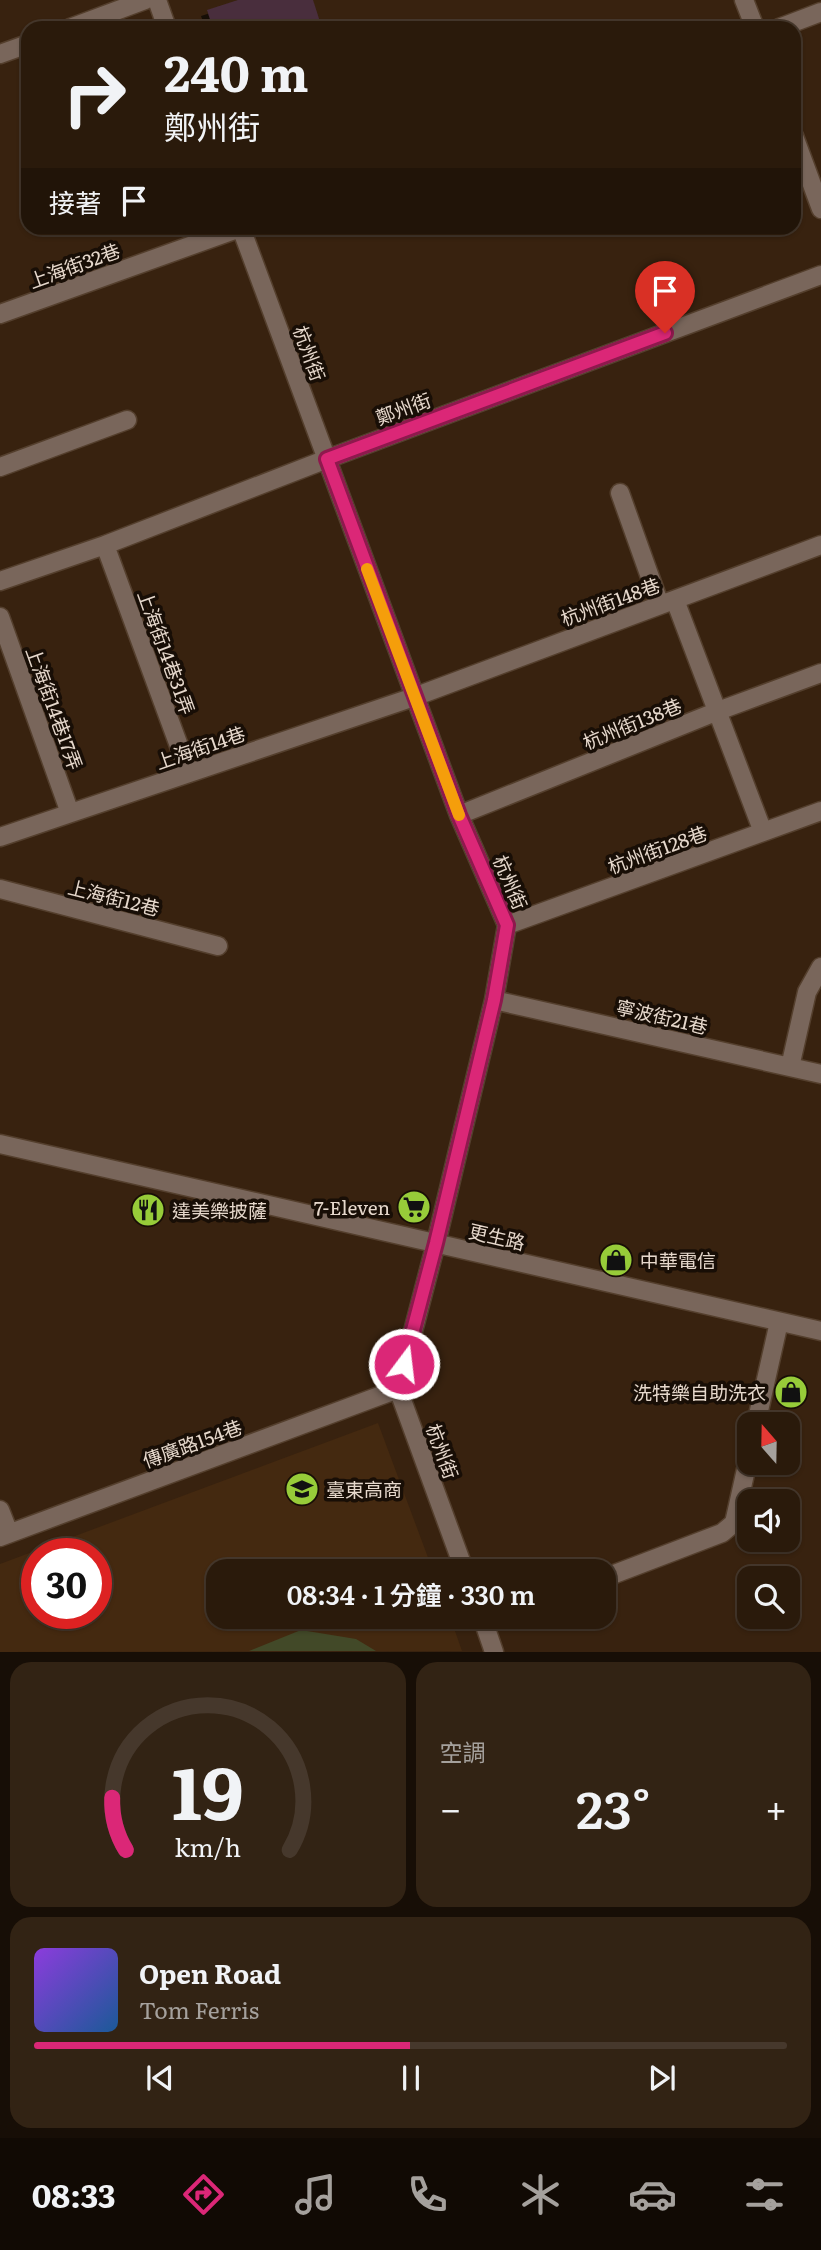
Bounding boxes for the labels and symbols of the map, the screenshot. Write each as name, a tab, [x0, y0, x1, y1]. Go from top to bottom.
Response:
street label: 上海街32巷	[24, 236, 124, 294]
pin	[635, 261, 695, 333]
street label: 杭州街	[287, 321, 333, 385]
street label: 鄭州街	[371, 385, 435, 431]
street label: 杭州街148巷	[556, 570, 664, 632]
street label: 上海街14巷31弄	[132, 586, 202, 718]
street label: 上海街14巷17弄	[20, 642, 90, 774]
street label: 杭州街138巷	[578, 690, 686, 756]
street label: 上海街14巷	[151, 719, 249, 775]
street label: 杭州街128巷	[603, 818, 711, 880]
street label: 杭州街	[487, 850, 535, 914]
street label: 上海街12巷	[65, 872, 163, 922]
street label: 寧波街21巷	[613, 992, 711, 1040]
supermarket icon: 7-Eleven	[395, 1188, 433, 1226]
restaurant icon: 達美樂披薩	[129, 1191, 167, 1229]
place label: 7-Eleven	[314, 1193, 390, 1221]
place label: 達美樂披薩	[172, 1196, 267, 1224]
street label: 更生路	[466, 1216, 528, 1256]
shop icon: 中華電信	[597, 1241, 635, 1279]
place label: 中華電信	[640, 1246, 716, 1274]
position arrow	[367, 1327, 441, 1401]
shop icon: 洗特樂自助洗衣	[772, 1373, 810, 1411]
place label: 洗特樂自助洗衣	[633, 1378, 766, 1406]
street label: 傳廣路154巷	[138, 1412, 246, 1474]
north arrow	[737, 1412, 800, 1475]
street label: 杭州街	[420, 1419, 466, 1483]
school or university icon: 臺東高商	[283, 1470, 321, 1508]
place label: 臺東高商	[326, 1475, 402, 1503]
speed limit sign: 30	[21, 1538, 112, 1629]

